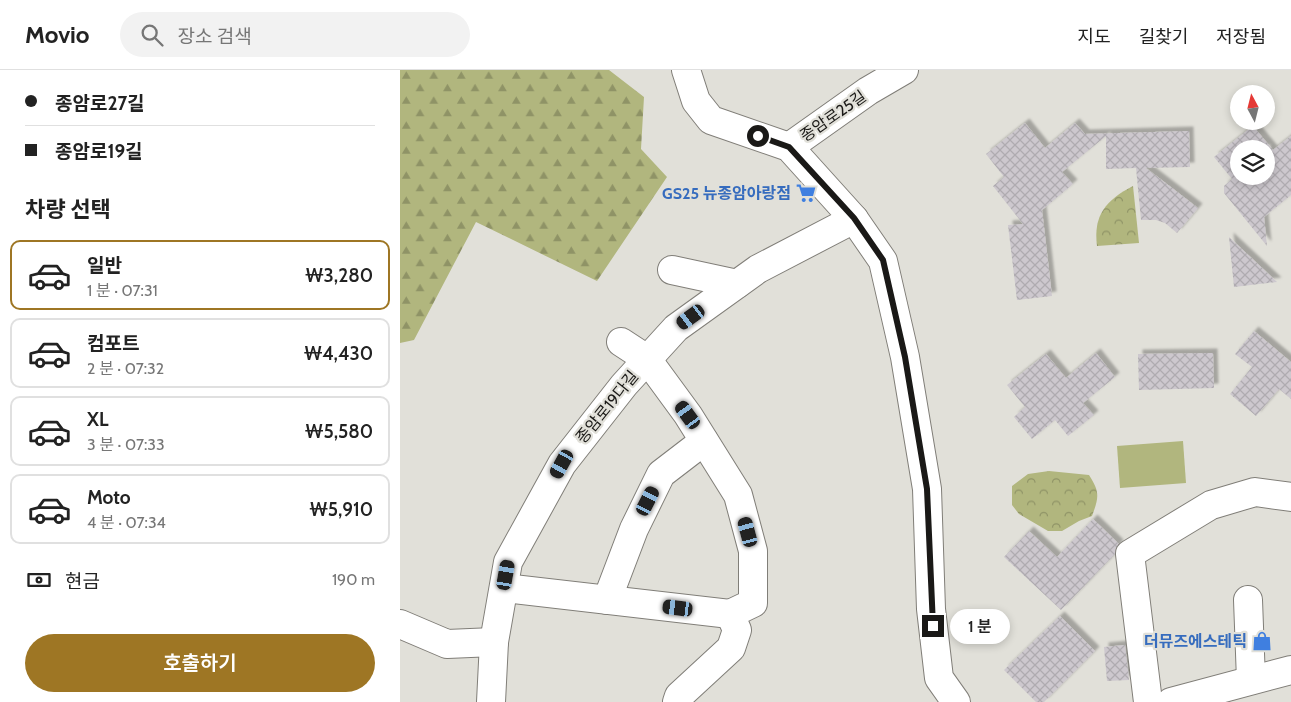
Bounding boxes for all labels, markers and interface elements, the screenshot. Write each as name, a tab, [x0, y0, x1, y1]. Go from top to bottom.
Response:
search box	[120, 12, 470, 57]
text: Movio	[25, 20, 90, 49]
icon: search	[138, 21, 166, 49]
text: 장소 검색	[178, 25, 252, 48]
text: 지도	[1078, 26, 1111, 48]
text: 길찾기	[1139, 26, 1188, 48]
text: 저장됨	[1216, 26, 1266, 48]
north arrow	[1230, 85, 1275, 130]
map controls	[1230, 85, 1275, 185]
street label: 종암로25길	[796, 86, 870, 146]
text: 종암로27길	[55, 92, 145, 115]
route start	[747, 125, 769, 147]
text: 종암로19길	[55, 140, 143, 163]
button: layers	[1230, 140, 1275, 185]
supermarket icon: GS25 뉴종암아랑점	[795, 182, 817, 204]
place label: GS25 뉴종암아랑점	[662, 184, 791, 203]
text: 차량 선택	[25, 196, 111, 223]
icon: car	[27, 253, 72, 298]
text: 일반	[87, 254, 122, 277]
text: ₩3,280	[305, 264, 373, 287]
text: 1 분 · 07:31	[87, 281, 158, 300]
car	[674, 302, 707, 332]
icon: car	[27, 331, 72, 376]
text: 컴포트	[87, 332, 139, 355]
text: ₩4,430	[304, 342, 373, 365]
text: 2 분 · 07:32	[87, 359, 164, 378]
street label: 종암로19다길	[572, 367, 642, 447]
car	[673, 398, 702, 432]
text: XL	[87, 408, 108, 431]
icon: car	[27, 409, 72, 454]
text: ₩5,580	[305, 420, 373, 443]
text: 3 분 · 07:33	[87, 435, 165, 454]
car	[548, 447, 575, 481]
car	[634, 484, 661, 518]
text: Moto	[87, 486, 131, 509]
icon: car	[27, 487, 72, 532]
text: ₩5,910	[310, 498, 373, 521]
text: 4 분 · 07:34	[87, 513, 166, 532]
car	[736, 516, 759, 548]
car	[496, 559, 515, 591]
icon: cash	[25, 566, 53, 594]
text: 현금	[65, 570, 100, 593]
text: 190 m	[332, 570, 375, 589]
car	[662, 599, 693, 617]
callout: 1 분	[950, 608, 1010, 644]
route end	[922, 615, 944, 637]
text: 1 분	[968, 617, 992, 636]
shop icon: 더뮤즈에스테틱	[1251, 630, 1273, 652]
place label: 더뮤즈에스테틱	[1144, 632, 1247, 651]
button: 호출하기	[25, 634, 375, 692]

